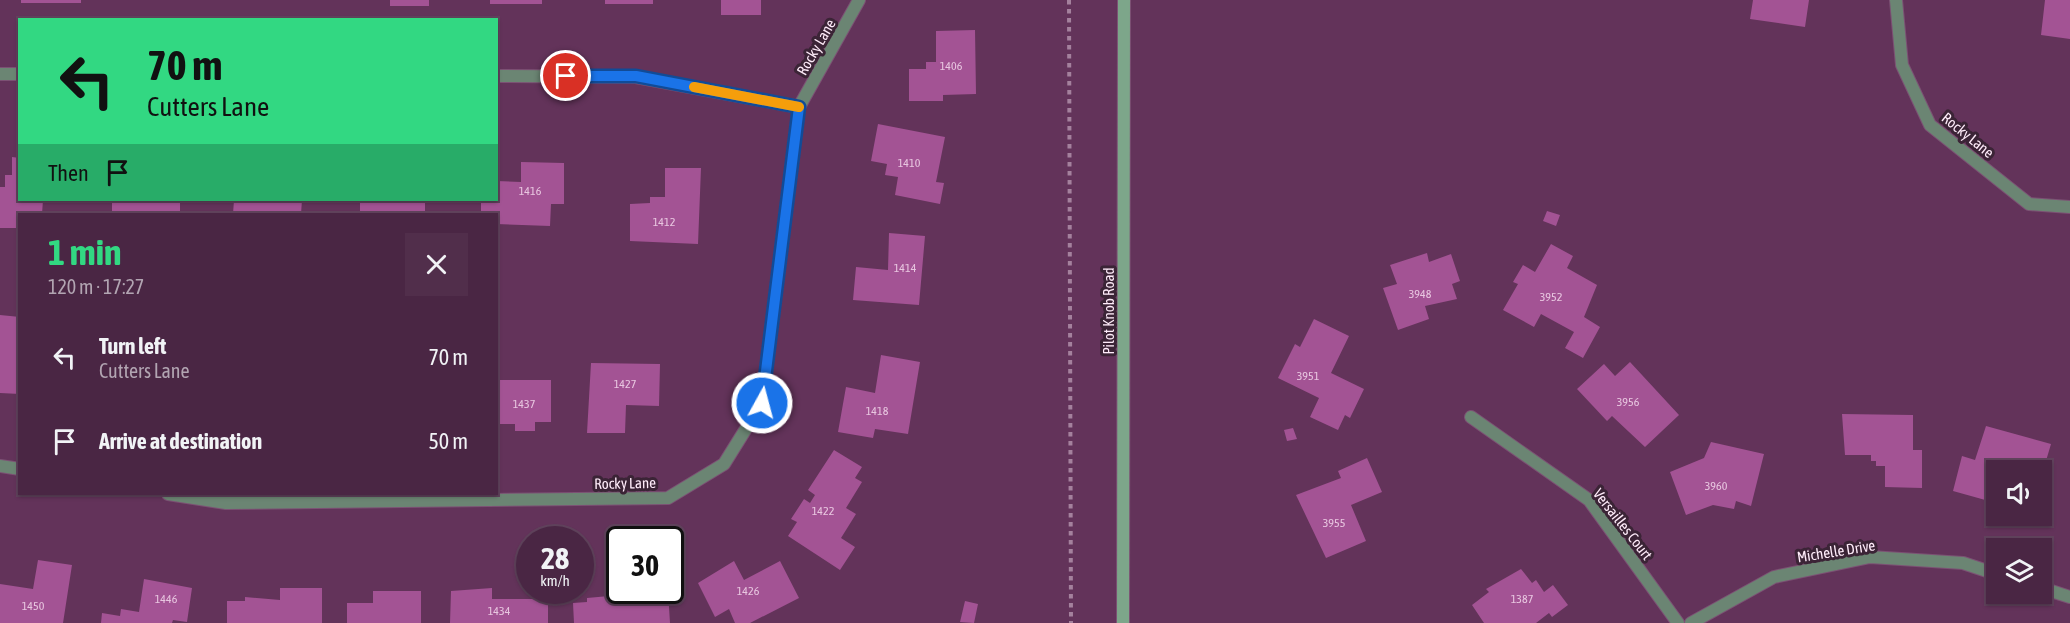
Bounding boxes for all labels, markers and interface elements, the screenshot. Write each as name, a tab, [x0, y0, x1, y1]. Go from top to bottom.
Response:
street label: Rocky Lane	[793, 16, 839, 78]
text: 70 m	[147, 41, 222, 89]
icon: left	[48, 42, 126, 120]
pin	[540, 50, 591, 101]
icon: arrive	[549, 59, 582, 92]
house number: 1406	[940, 59, 963, 73]
text: Cutters Lane	[147, 91, 269, 122]
street label: Rocky Lane	[1939, 109, 1998, 161]
icon: arrive	[101, 156, 134, 189]
house number: 1410	[898, 156, 921, 170]
text: Then	[48, 160, 89, 186]
house number: 1416	[519, 184, 542, 198]
house number: 1412	[653, 215, 675, 229]
text: 1 min	[48, 231, 122, 273]
button: close	[405, 233, 468, 296]
house number: 1414	[894, 261, 917, 275]
street label: Pilot Knob Road	[1100, 267, 1117, 355]
text: 120 m · 17:27	[48, 275, 144, 298]
house number: 3948	[1409, 287, 1432, 301]
house number: 3952	[1540, 290, 1562, 304]
text: Turn left	[99, 333, 166, 359]
icon: left	[48, 341, 81, 374]
text: 70 m	[428, 344, 468, 370]
text: Cutters Lane	[99, 359, 190, 382]
house number: 3951	[1297, 369, 1320, 383]
position arrow	[730, 371, 794, 435]
house number: 1427	[614, 377, 637, 391]
house number: 3956	[1617, 395, 1640, 409]
house number: 1437	[513, 397, 536, 411]
house number: 1418	[866, 404, 889, 418]
icon: arrive	[48, 425, 81, 458]
text: Arrive at destination	[99, 428, 262, 454]
text: 50 m	[428, 428, 468, 454]
map controls	[1986, 460, 2052, 604]
button: sound	[1986, 460, 2052, 526]
street label: Rocky Lane	[594, 474, 656, 492]
house number: 3960	[1705, 479, 1728, 493]
street label: Versailles Court	[1590, 485, 1656, 563]
house number: 1422	[812, 504, 834, 518]
house number: 3955	[1323, 516, 1345, 530]
speed limit sign: 30	[606, 526, 684, 604]
street label: Michelle Drive	[1796, 536, 1876, 566]
button: layers	[1986, 538, 2052, 604]
text: 28	[541, 541, 569, 575]
text: km/h	[540, 572, 570, 589]
house number: 1426	[737, 584, 760, 598]
house number: 1446	[155, 592, 178, 606]
house number: 1387	[1511, 592, 1534, 606]
house number: 1450	[22, 599, 45, 613]
house number: 1434	[488, 604, 511, 618]

